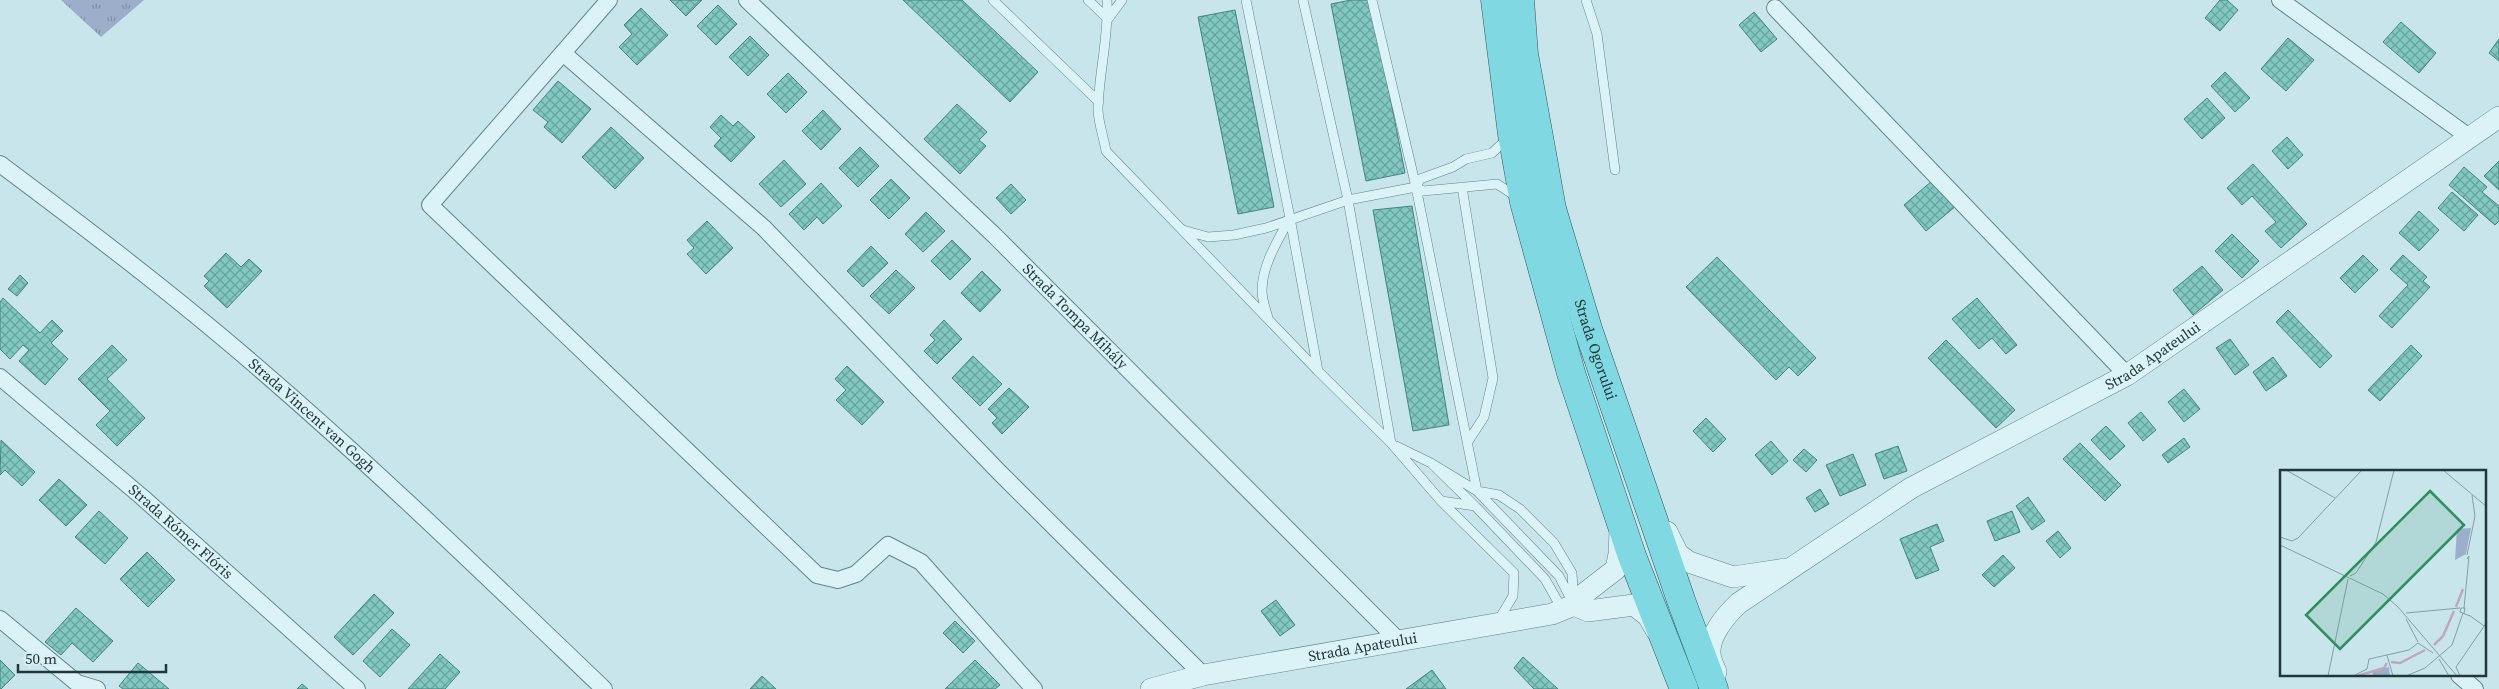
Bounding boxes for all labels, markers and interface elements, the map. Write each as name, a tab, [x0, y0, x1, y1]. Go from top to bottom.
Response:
street label: Strada Tompa Mihály	[1018, 259, 1133, 374]
street label: Strada Ogorului	[1570, 297, 1623, 403]
street label: Strada Apateului	[2101, 316, 2204, 395]
street label: Strada Vincent van Gogh	[244, 353, 380, 478]
inset map	[2280, 470, 2486, 676]
street label: Strada Rómer Flóris	[124, 479, 238, 584]
street label: Strada Apateului	[1306, 627, 1419, 666]
scale bar	[18, 642, 165, 674]
text: 50 m	[25, 648, 57, 669]

